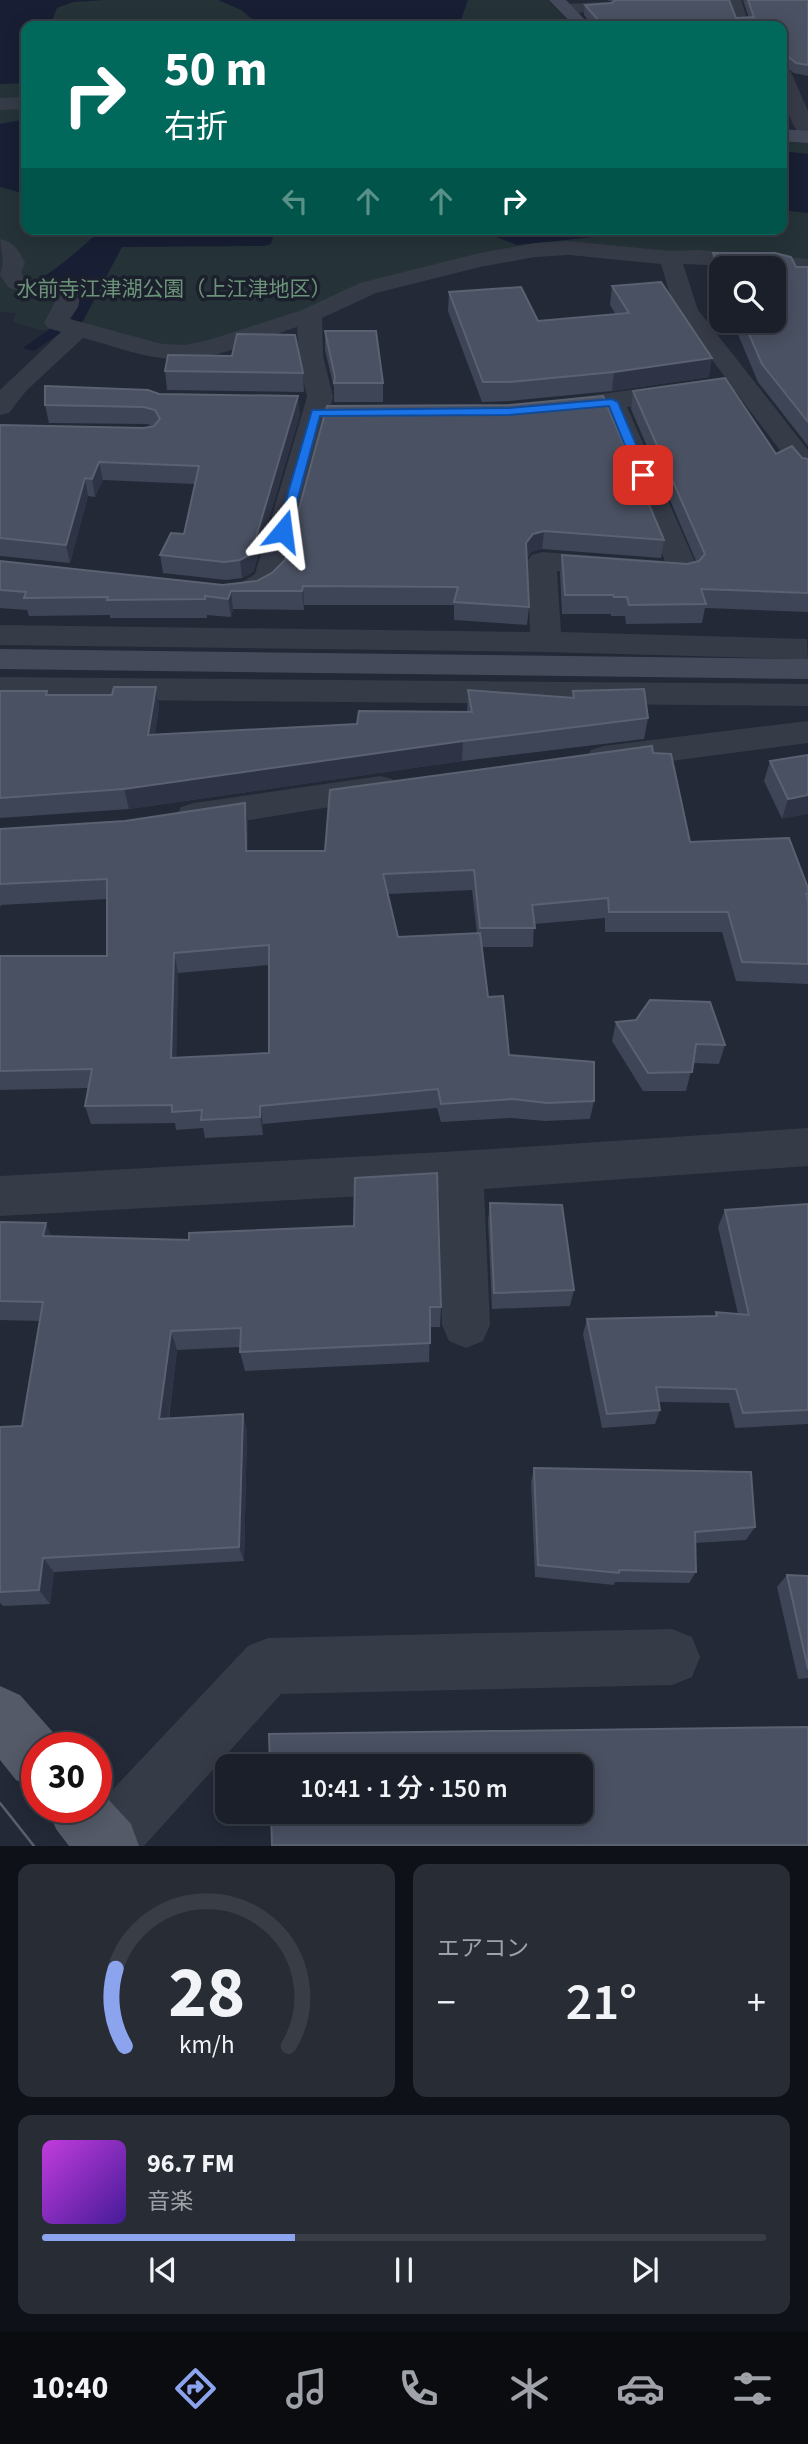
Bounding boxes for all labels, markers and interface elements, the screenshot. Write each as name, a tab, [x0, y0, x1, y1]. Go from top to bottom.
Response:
text: 50 m	[164, 35, 268, 105]
icon: right	[49, 49, 140, 140]
text: 右折	[164, 104, 228, 150]
icon: left	[276, 182, 314, 220]
icon: ahead	[349, 182, 387, 220]
icon: ahead	[422, 182, 460, 220]
icon: right	[495, 182, 533, 220]
map controls	[709, 256, 786, 333]
button: search	[709, 256, 786, 333]
park label: 水前寺江津湖公園（上江津地区）	[17, 274, 332, 304]
pin	[613, 445, 673, 505]
icon: arrive	[624, 456, 662, 494]
position arrow	[246, 494, 320, 568]
speed limit sign: 30	[21, 1732, 112, 1823]
text: 10:41 · 1 分 · 150 m	[300, 1770, 508, 1807]
text: エアコン	[437, 1932, 529, 1965]
text: 28	[168, 1942, 245, 2046]
text: 21°	[566, 1966, 637, 2040]
text: −	[437, 1976, 456, 2030]
text: +	[747, 1976, 766, 2030]
text: km/h	[179, 2027, 234, 2063]
text: 96.7 FM	[147, 2145, 235, 2182]
text: 音楽	[147, 2185, 193, 2218]
icon: previous	[144, 2251, 182, 2289]
icon: pause	[385, 2251, 423, 2289]
icon: next	[626, 2251, 664, 2289]
icon: directions	[171, 2364, 220, 2413]
icon: music	[282, 2364, 331, 2413]
icon: phone	[394, 2364, 443, 2413]
icon: climate	[505, 2364, 554, 2413]
icon: car	[616, 2364, 665, 2413]
icon: filters	[728, 2364, 777, 2413]
text: 10:40	[31, 2365, 108, 2411]

